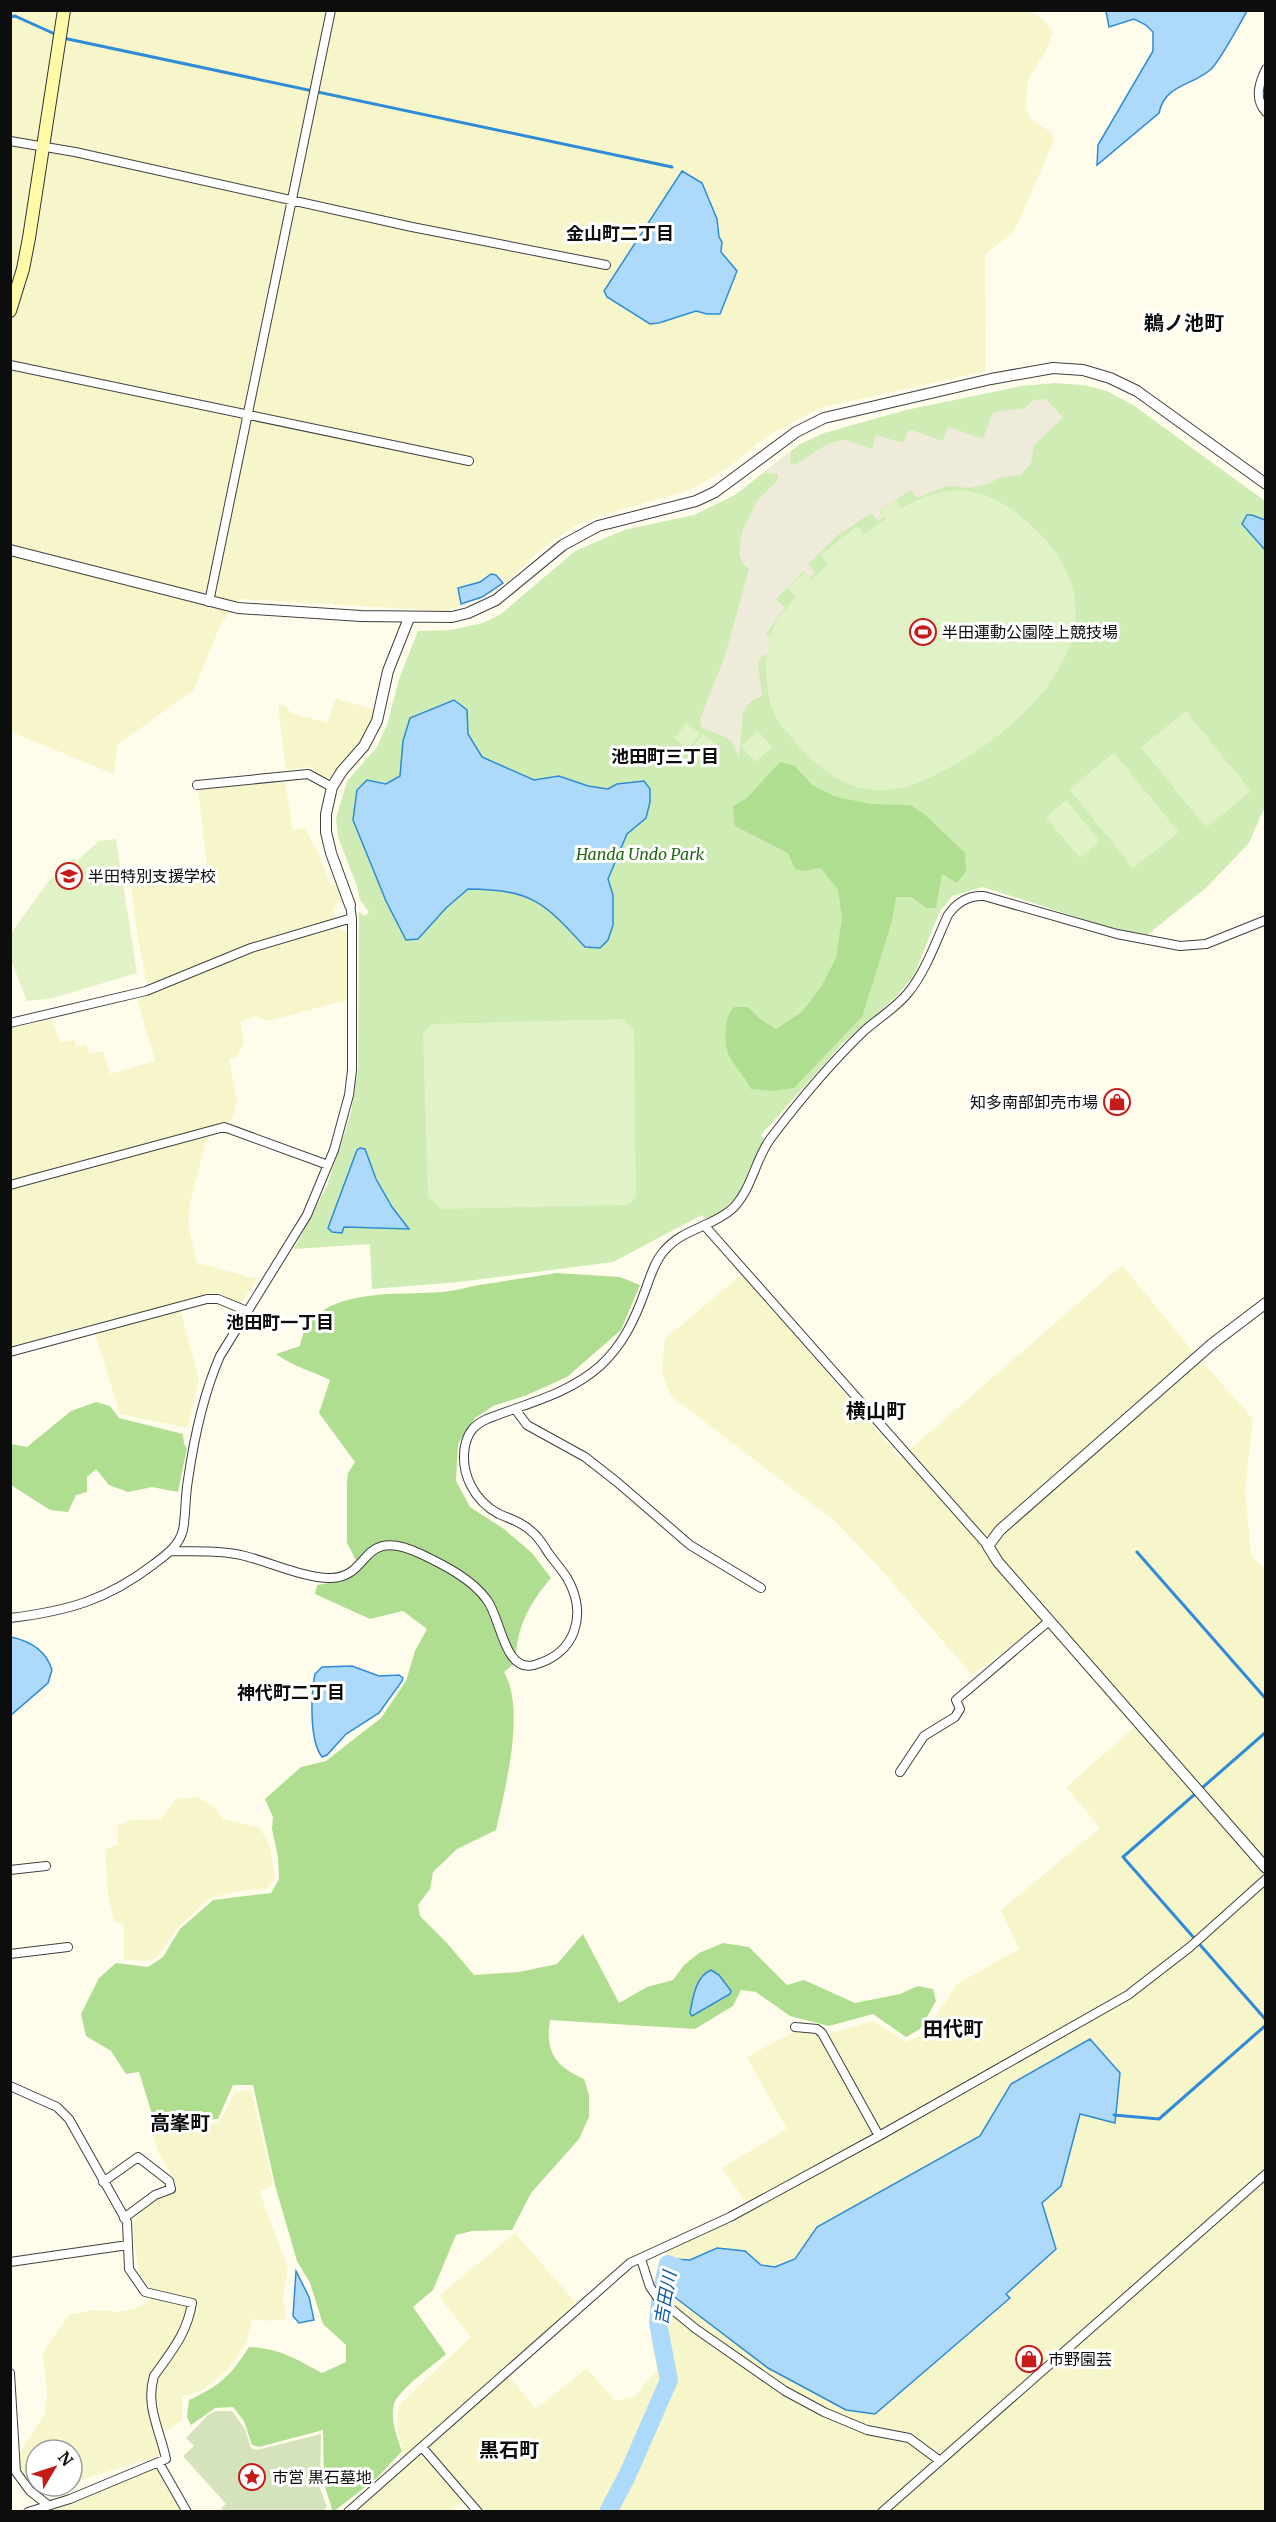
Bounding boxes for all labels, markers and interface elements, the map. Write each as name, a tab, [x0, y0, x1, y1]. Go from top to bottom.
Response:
district label: 金山町二丁目	[566, 222, 674, 245]
district label: 鵜ノ池町	[1144, 310, 1224, 335]
sports icon: 半田運動公園陸上競技場	[908, 617, 938, 647]
place label: 半田運動公園陸上競技場	[942, 622, 1118, 642]
district label: 池田町三丁目	[611, 745, 719, 768]
park label: Handa Undo Park	[575, 844, 704, 864]
school or university icon: 半田特別支援学校	[54, 861, 84, 891]
place label: 半田特別支援学校	[88, 866, 216, 886]
shop icon: 知多南部卸売市場	[1102, 1087, 1132, 1117]
place label: 知多南部卸売市場	[970, 1092, 1098, 1112]
district label: 池田町一丁目	[226, 1311, 334, 1334]
district label: 横山町	[846, 1398, 906, 1423]
district label: 神代町二丁目	[237, 1681, 345, 1704]
district label: 田代町	[923, 2016, 983, 2041]
district label: 高峯町	[150, 2110, 210, 2135]
water label: 吉田川	[649, 2267, 681, 2327]
shop icon: 市野園芸	[1014, 2344, 1044, 2374]
place label: 市野園芸	[1048, 2349, 1112, 2369]
district label: 黒石町	[479, 2437, 539, 2462]
north arrow	[24, 2438, 84, 2498]
text: N	[54, 2447, 78, 2470]
place icon: 市営 黒石墓地	[237, 2462, 267, 2492]
place label: 市営 黒石墓地	[272, 2467, 372, 2487]

